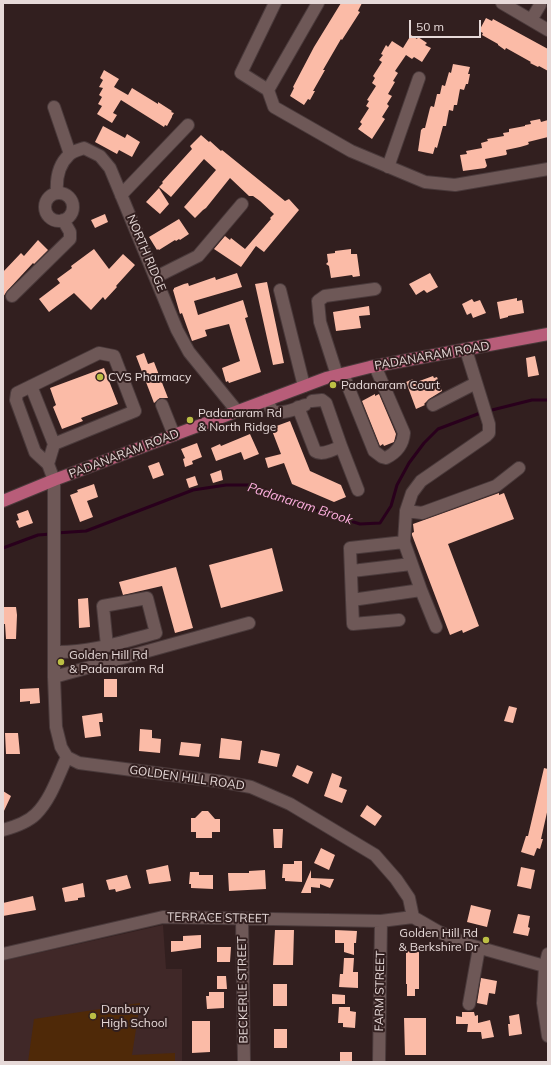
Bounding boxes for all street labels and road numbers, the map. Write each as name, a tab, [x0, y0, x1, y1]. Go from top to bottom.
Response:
street label: NORTH RIDGE	[123, 212, 169, 294]
street label: PADANARAM ROAD	[373, 339, 491, 373]
street label: PADANARAM ROAD	[67, 426, 181, 482]
street label: GOLDEN HILL ROAD	[128, 763, 246, 793]
street label: TERRACE STREET	[167, 910, 269, 926]
street label: BECKERLE STREET	[235, 936, 251, 1044]
street label: FARM STREET	[372, 951, 388, 1031]

